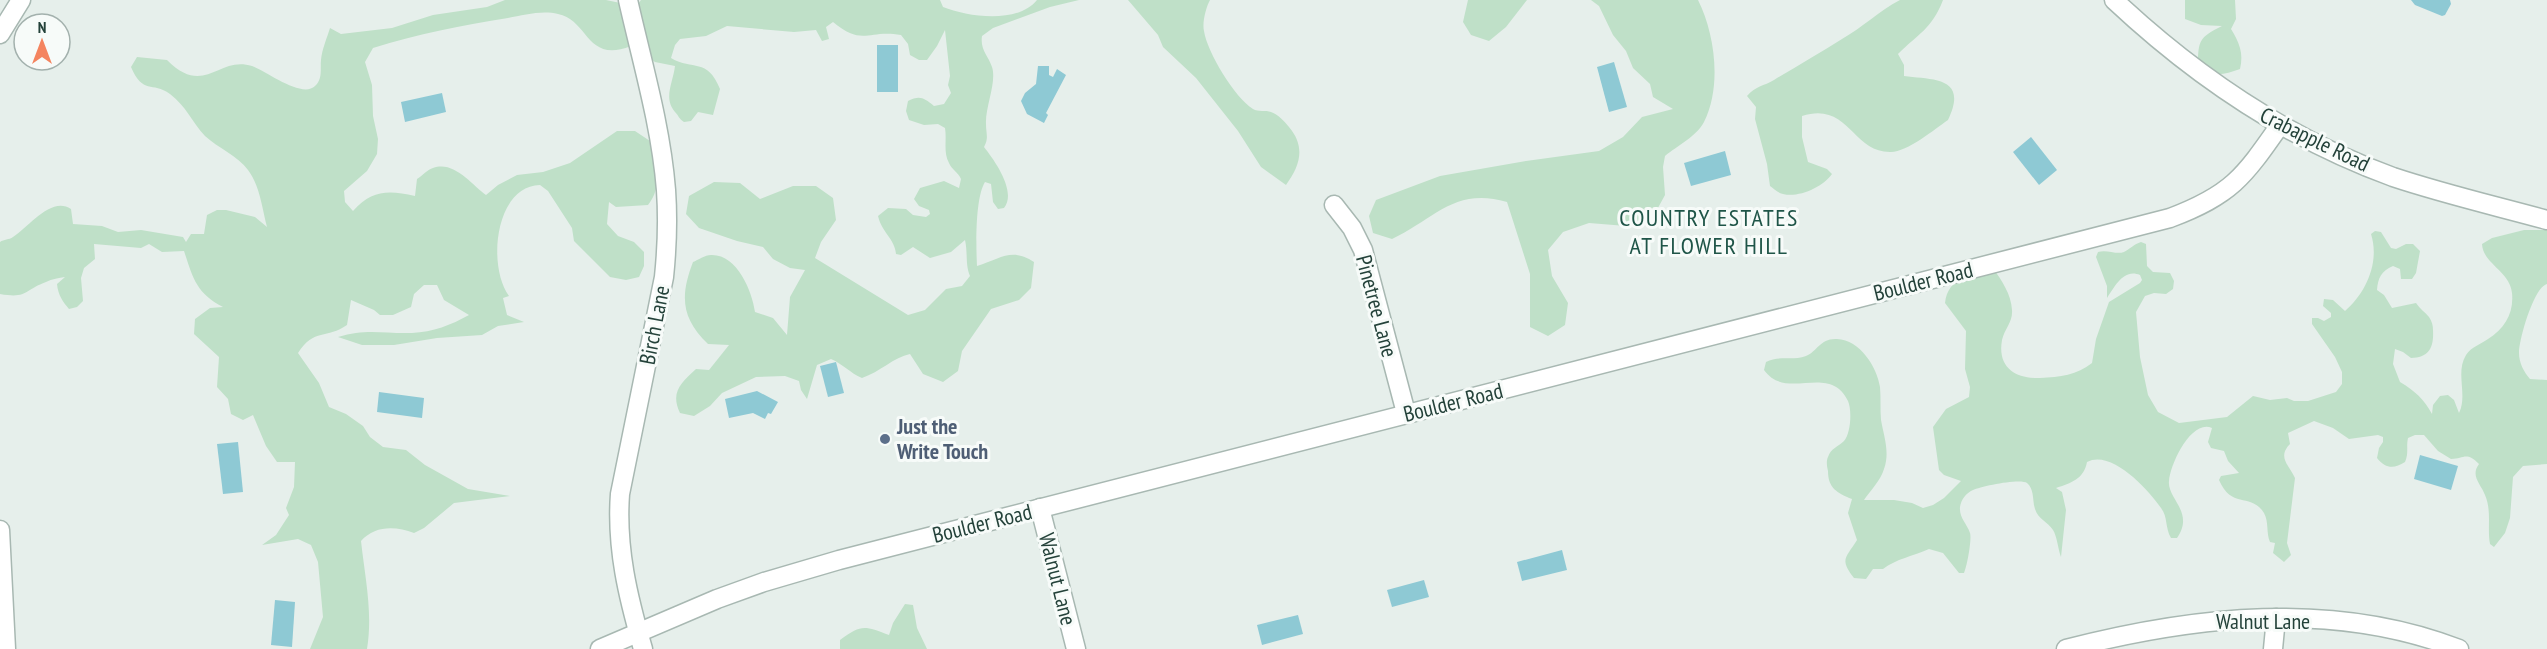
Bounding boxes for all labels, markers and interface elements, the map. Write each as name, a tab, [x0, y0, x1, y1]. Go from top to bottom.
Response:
north arrow	[12, 12, 72, 72]
text: N	[38, 17, 46, 37]
street label: Crabapple Road	[2256, 100, 2374, 178]
district label: COUNTRY ESTATES AT FLOWER HILL	[1619, 202, 1799, 261]
street label: Pinetree Lane	[1350, 252, 1404, 360]
street label: Boulder Road	[1870, 255, 1976, 307]
street label: Birch Lane	[633, 283, 675, 367]
street label: Boulder Road	[1400, 376, 1506, 428]
place label: Just the Write Touch	[896, 412, 988, 465]
marker: Just the Write Touch	[878, 432, 892, 446]
street label: Boulder Road	[929, 497, 1035, 549]
street label: Walnut Lane	[1033, 530, 1083, 628]
street label: Walnut Lane	[2216, 607, 2310, 635]

